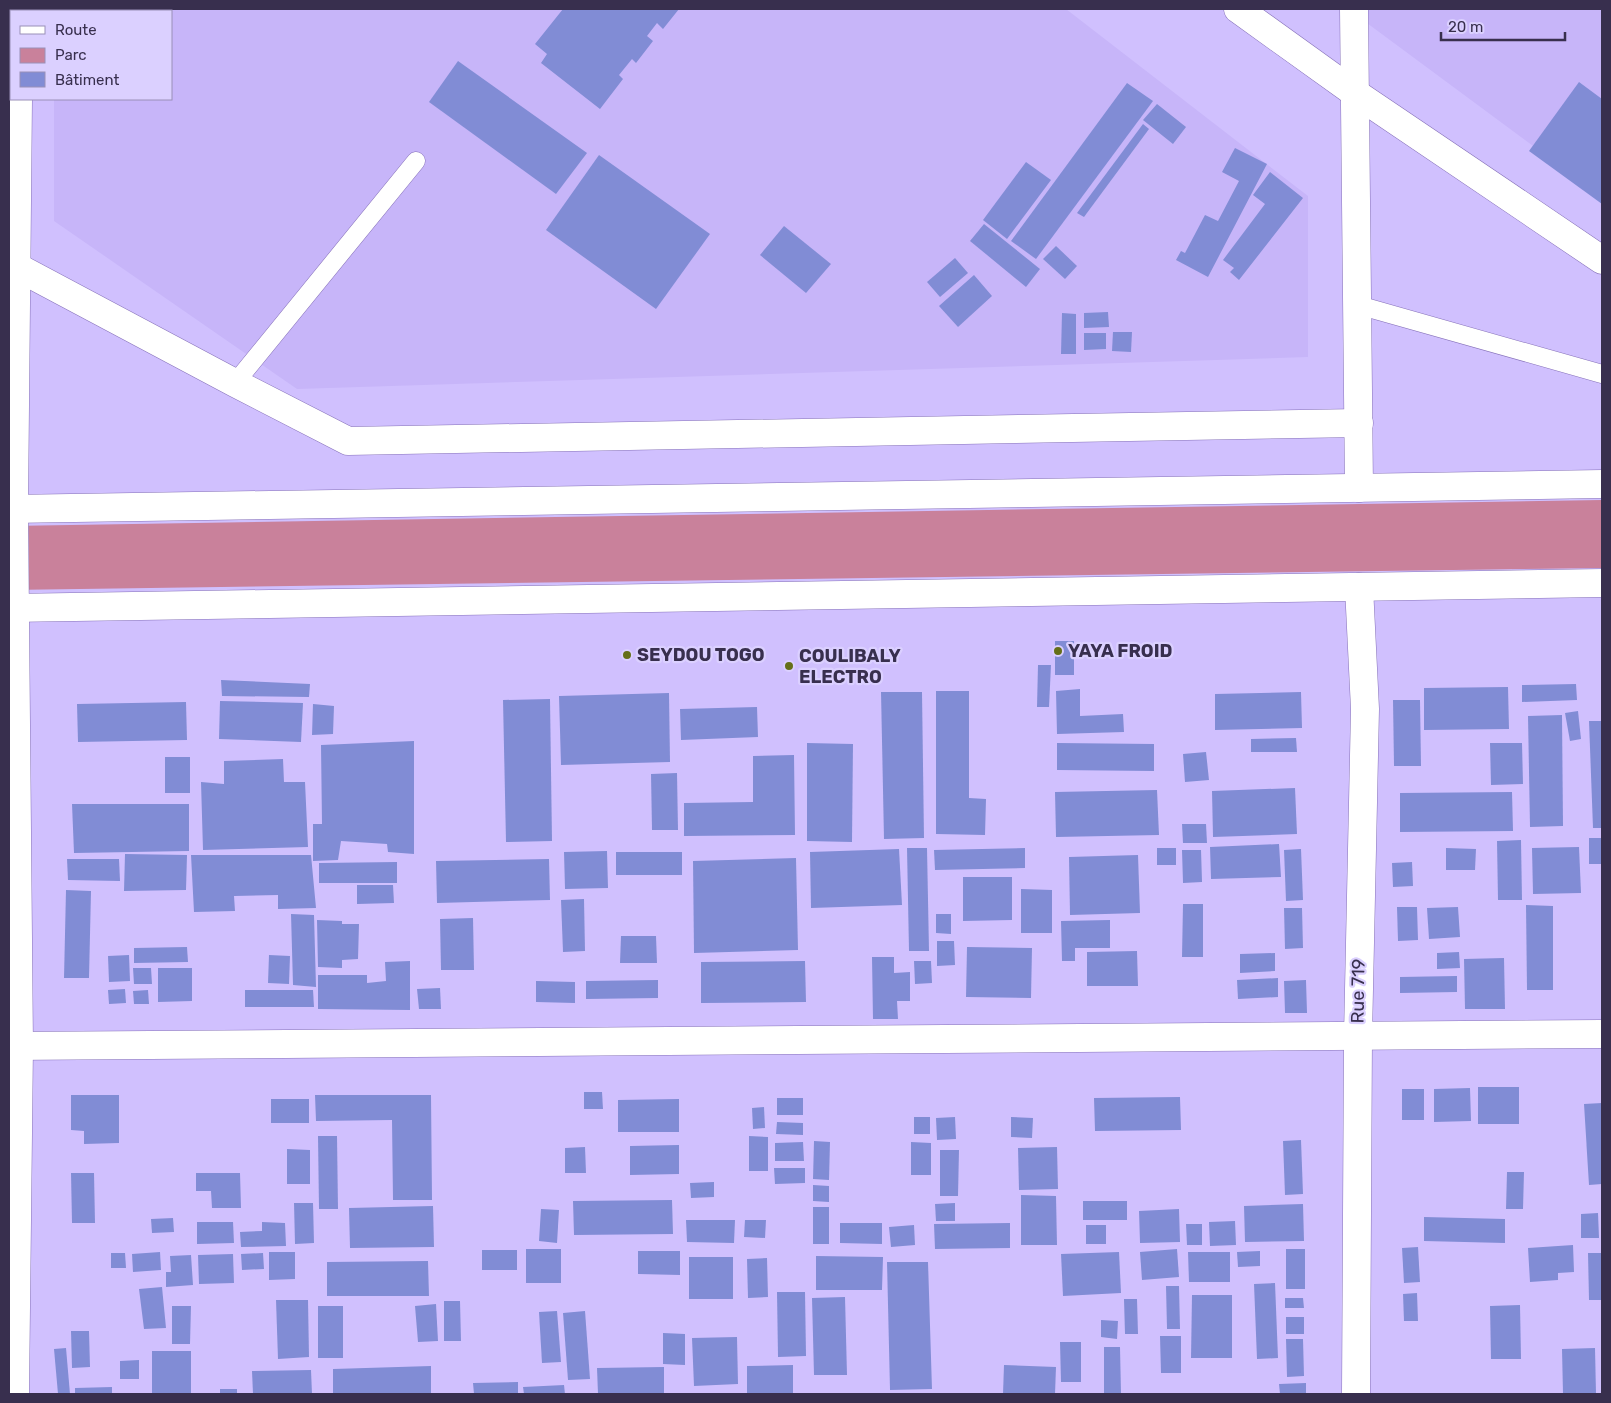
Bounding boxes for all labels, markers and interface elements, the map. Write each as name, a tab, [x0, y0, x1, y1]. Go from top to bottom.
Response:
legend	[10, 10, 172, 100]
scale bar	[1441, 10, 1565, 42]
text: 20 m	[1448, 18, 1483, 36]
text: Route	[55, 21, 97, 39]
text: Parc	[55, 46, 87, 64]
text: Bâtiment	[55, 71, 119, 89]
place label: YAYA FROID	[1068, 640, 1172, 662]
place label: SEYDOU TOGO	[637, 644, 765, 666]
place label: COULIBALY ELECTRO	[799, 645, 901, 688]
marker: YAYA FROID	[1052, 645, 1064, 657]
marker: SEYDOU TOGO	[621, 649, 633, 661]
marker: COULIBALY ELECTRO	[783, 660, 795, 672]
street label: Rue 719	[1346, 958, 1370, 1024]

